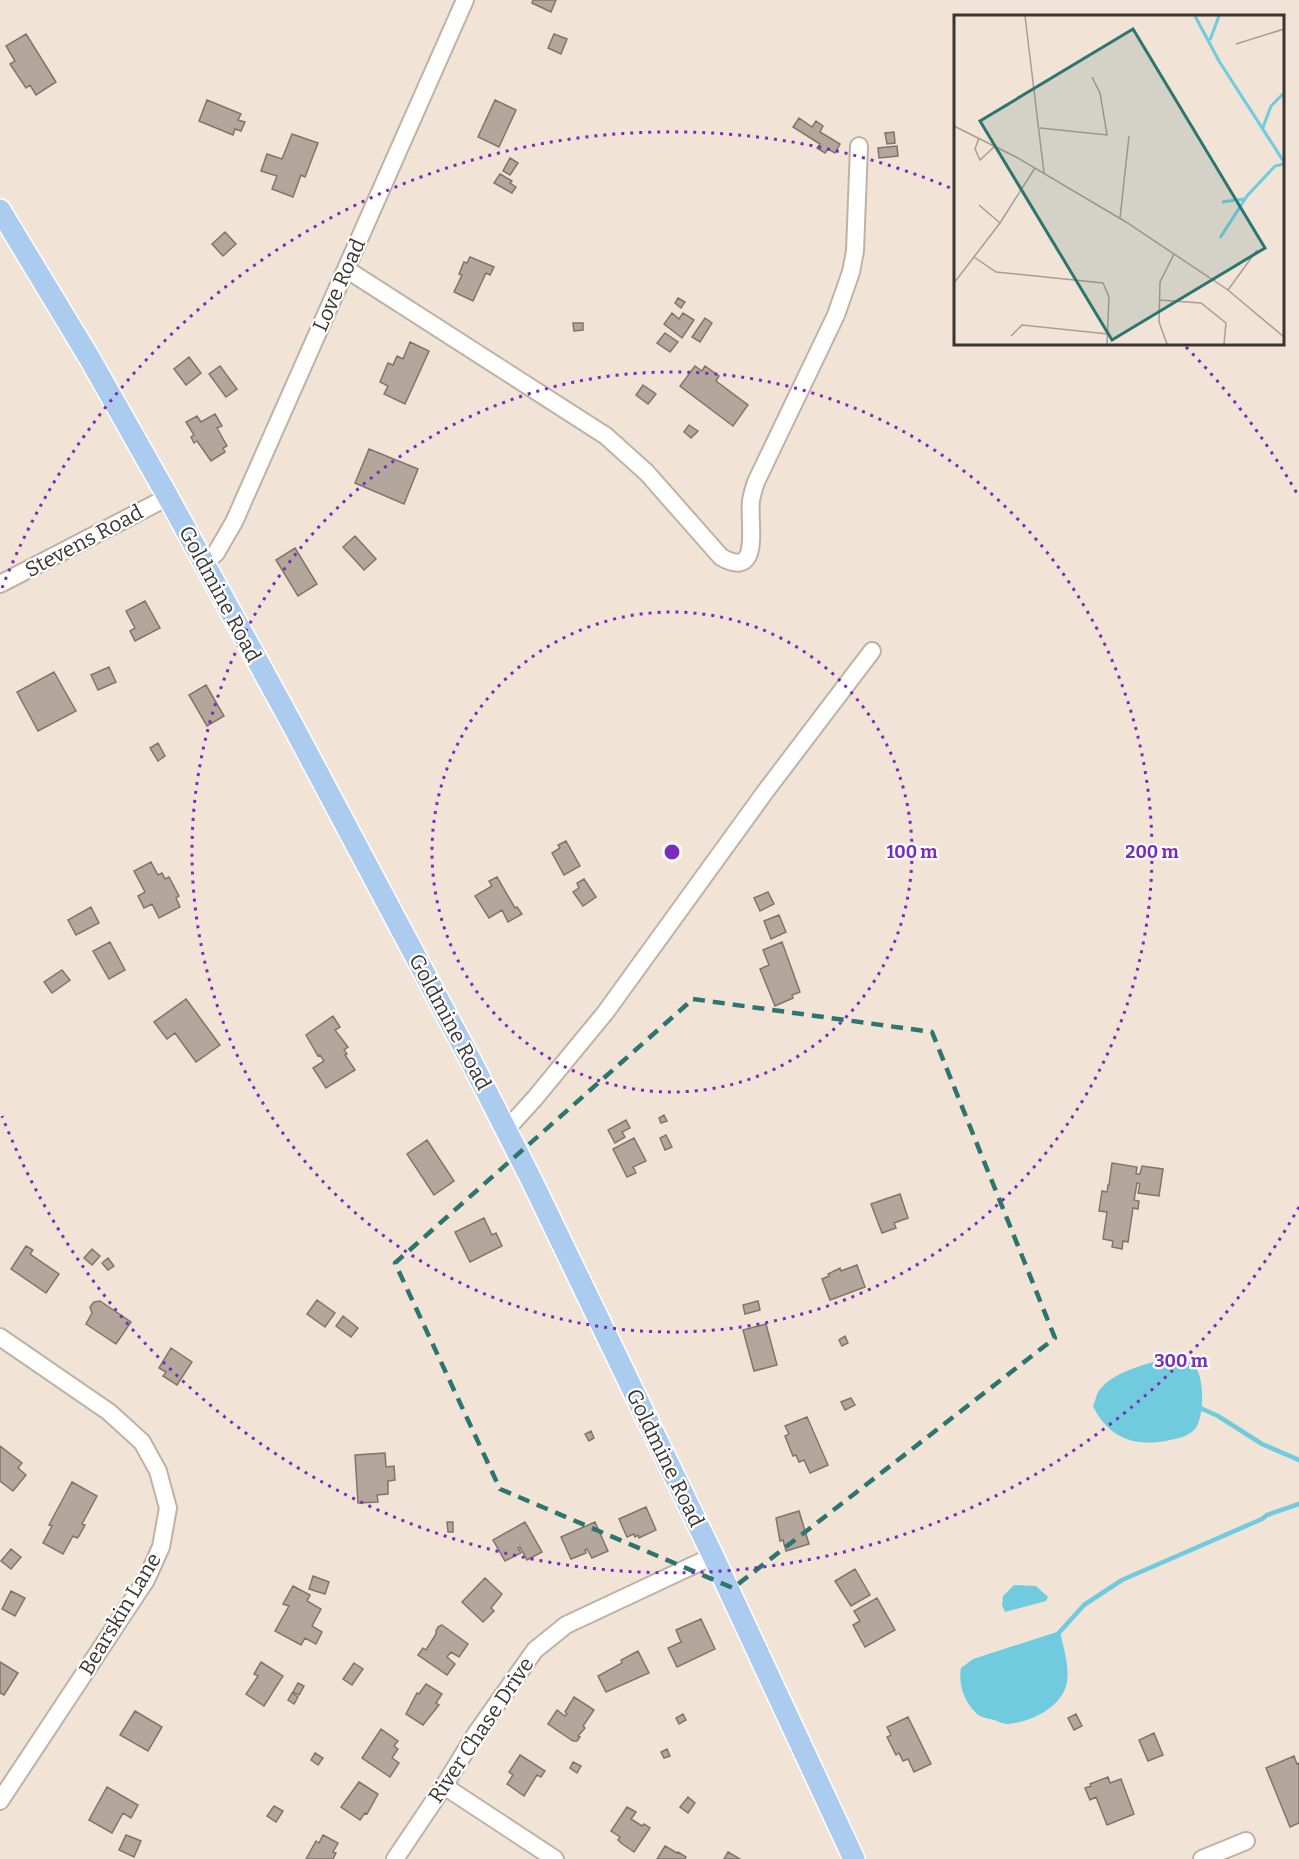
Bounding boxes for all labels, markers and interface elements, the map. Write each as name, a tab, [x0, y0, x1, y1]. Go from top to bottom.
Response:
inset map	[954, 15, 1284, 345]
street label: Love Road	[307, 235, 371, 335]
street label: Stevens Road	[21, 499, 147, 583]
street label: Goldmine Road	[173, 521, 267, 667]
text: 100 m	[886, 841, 938, 863]
text: 200 m	[1125, 841, 1179, 863]
centre of rings	[662, 842, 682, 862]
street label: Goldmine Road	[403, 949, 497, 1095]
text: 300 m	[1154, 1350, 1208, 1372]
street label: Goldmine Road	[620, 1385, 710, 1531]
street label: Bearskin Lane	[73, 1548, 167, 1680]
street label: River Chase Drive	[423, 1652, 539, 1808]

